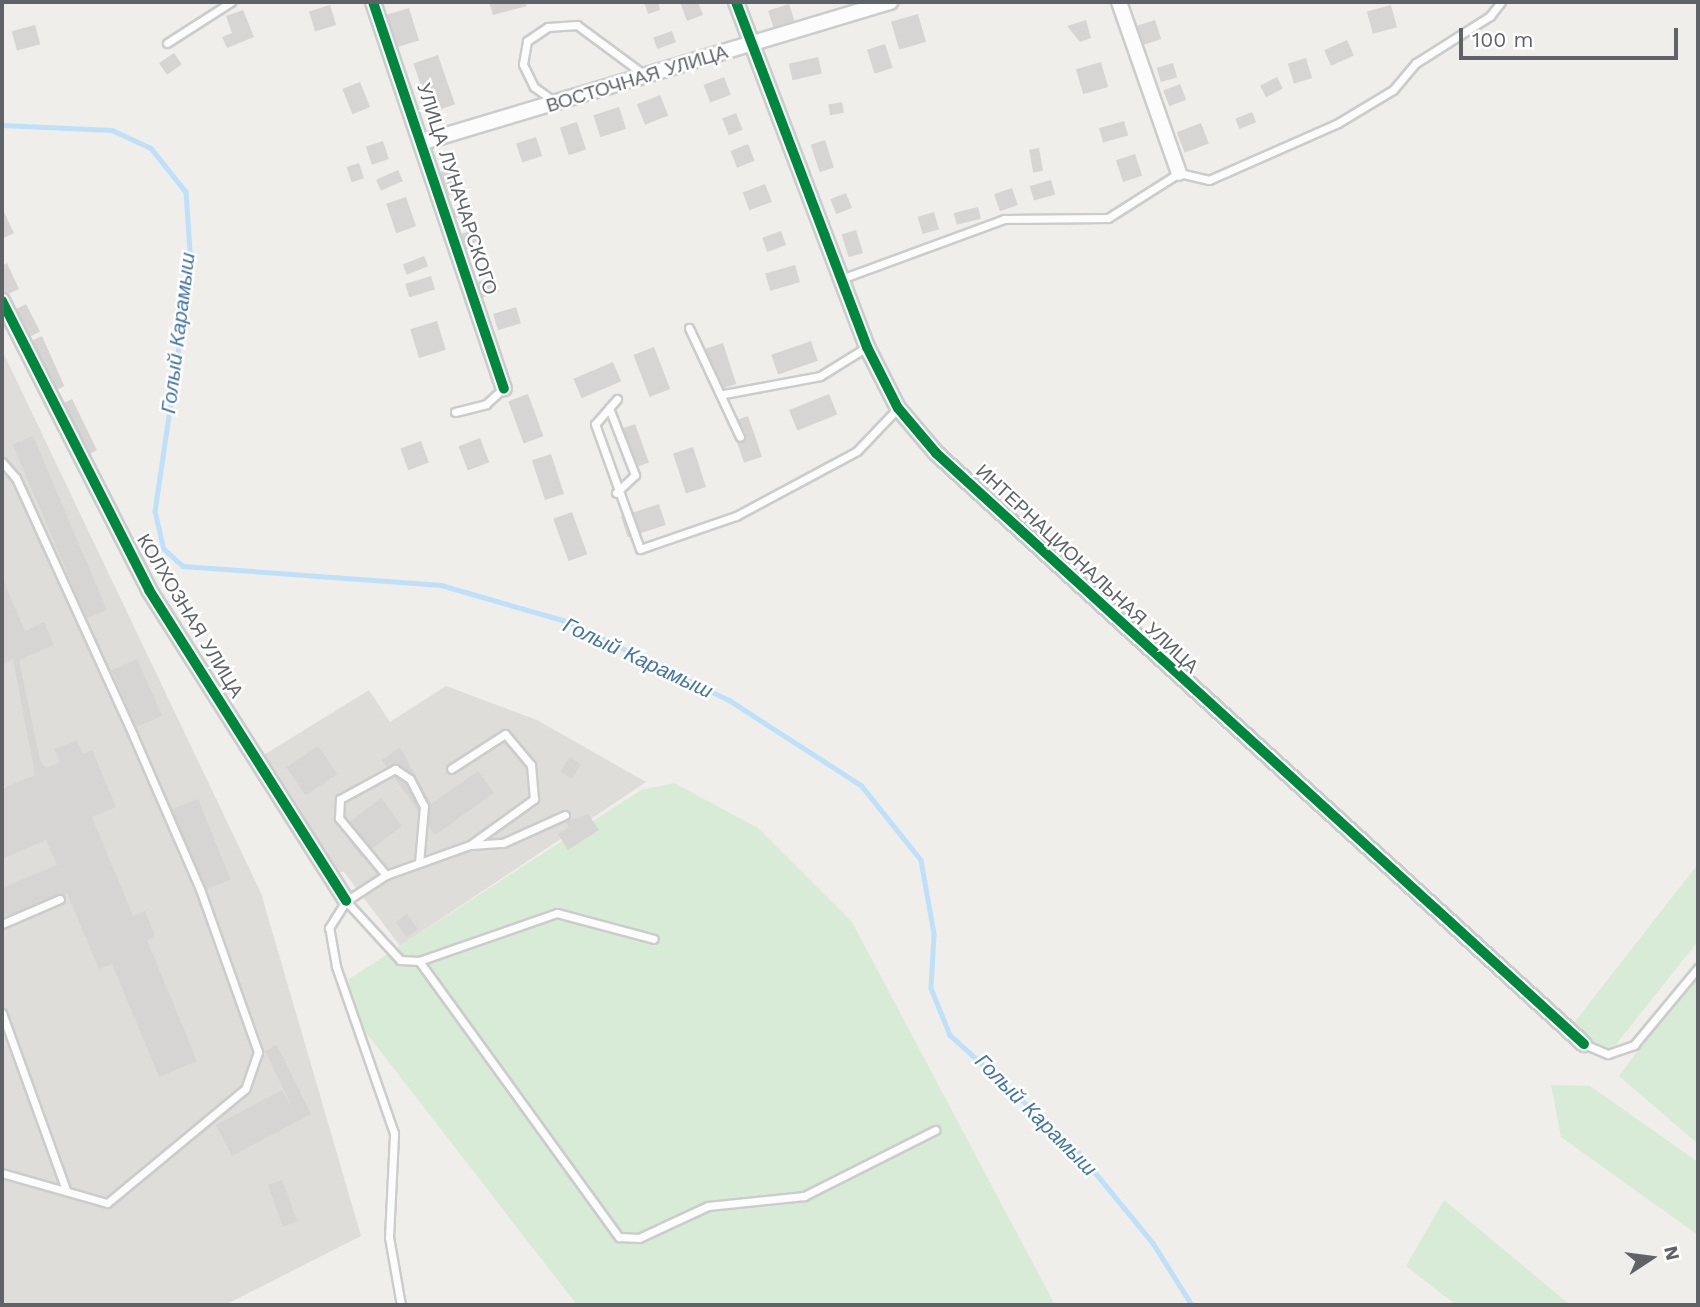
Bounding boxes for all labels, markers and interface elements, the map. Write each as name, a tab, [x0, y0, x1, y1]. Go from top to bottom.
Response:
scale bar	[1462, 14, 1681, 58]
text: 100 m	[1472, 27, 1534, 52]
street label: ВОСТОЧНАЯ УЛИЦА	[543, 41, 731, 117]
street label: УЛИЦА ЛУНАЧАРСКОГО	[412, 80, 502, 298]
water label: Голый Карамыш	[156, 251, 200, 415]
street label: ИНТЕРНАЦИОНАЛЬНАЯ УЛИЦА	[971, 460, 1203, 678]
street label: КОЛХОЗНАЯ УЛИЦА	[132, 530, 248, 702]
water label: Голый Карамыш	[559, 612, 717, 704]
water label: Голый Карамыш	[970, 1049, 1102, 1181]
north arrow	[1616, 1223, 1686, 1293]
text: N	[1659, 1244, 1685, 1263]

